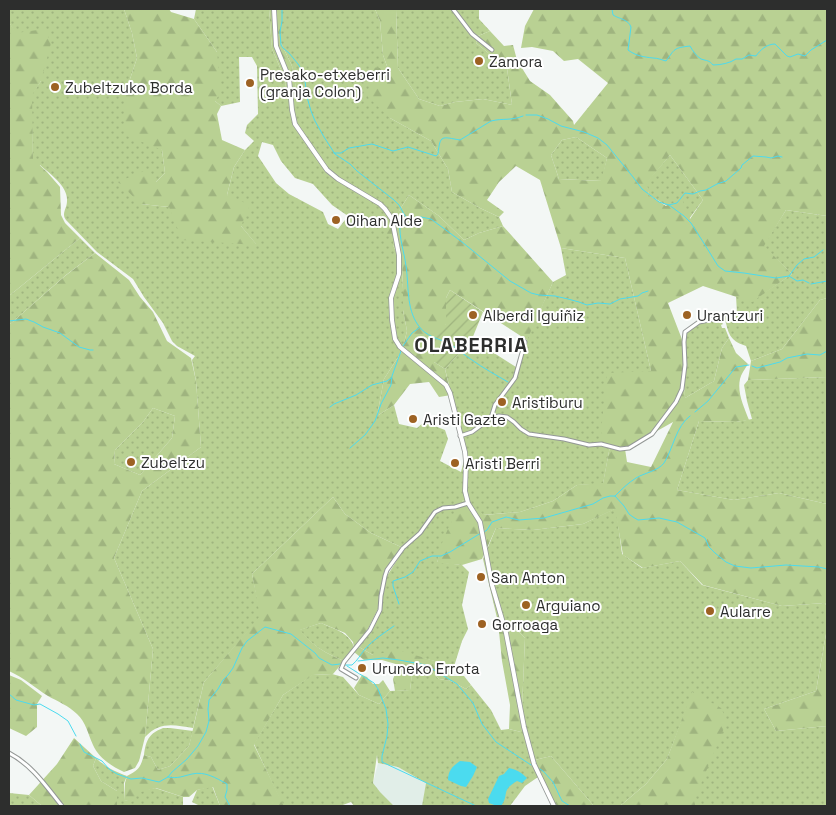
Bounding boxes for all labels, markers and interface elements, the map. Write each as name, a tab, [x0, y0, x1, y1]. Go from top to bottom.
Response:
place label: Zamora	[489, 52, 543, 71]
marker: Zamora	[473, 55, 485, 67]
place label: Presako-etxeberri (granja Colon)	[260, 65, 390, 102]
marker: Presako-etxeberri (granja Colon)	[244, 77, 256, 89]
place label: Zubeltzuko Borda	[65, 78, 193, 97]
marker: Zubeltzuko Borda	[49, 81, 61, 93]
place label: Oihan Alde	[346, 211, 422, 230]
marker: Oihan Alde	[330, 214, 342, 226]
place label: Alberdi Iguiñiz	[483, 306, 584, 325]
place label: Urantzuri	[697, 306, 763, 325]
marker: Alberdi Iguiñiz	[467, 309, 479, 321]
marker: Urantzuri	[681, 309, 693, 321]
district label: OLABERRIA	[414, 332, 528, 358]
place label: Aristiburu	[512, 393, 583, 412]
marker: Aristiburu	[496, 396, 508, 408]
place label: Aristi Gazte	[423, 410, 506, 429]
marker: Aristi Gazte	[407, 413, 419, 425]
place label: Zubeltzu	[141, 453, 205, 472]
place label: Aristi Berri	[465, 454, 540, 473]
marker: Zubeltzu	[125, 456, 137, 468]
marker: Aristi Berri	[449, 457, 461, 469]
place label: San Anton	[491, 568, 565, 587]
marker: San Anton	[475, 571, 487, 583]
place label: Arguiano	[536, 596, 600, 615]
marker: Arguiano	[520, 599, 532, 611]
place label: Aularre	[720, 602, 771, 621]
marker: Aularre	[704, 605, 716, 617]
place label: Gorroaga	[492, 615, 559, 634]
marker: Gorroaga	[476, 618, 488, 630]
place label: Uruneko Errota	[372, 659, 480, 678]
marker: Uruneko Errota	[356, 662, 368, 674]

